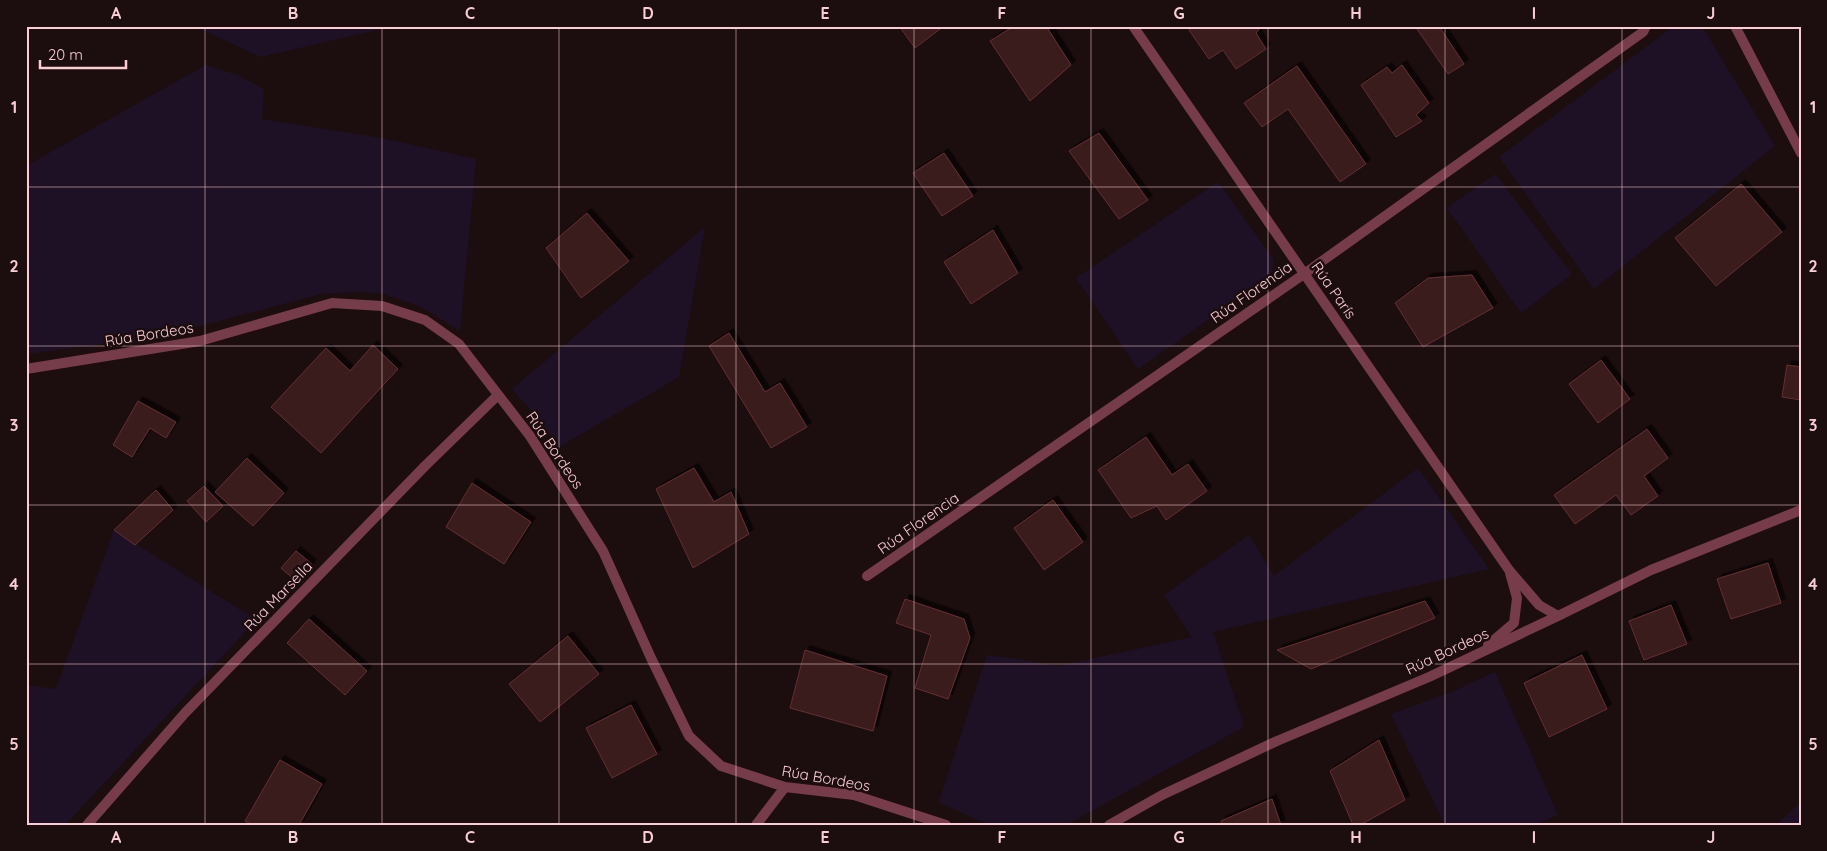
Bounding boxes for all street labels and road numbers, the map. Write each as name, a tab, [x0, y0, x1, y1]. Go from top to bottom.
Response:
street label: Rúa Florencia	[1207, 257, 1295, 327]
street label: Rúa París	[1307, 258, 1361, 322]
street label: Rúa Bordeos	[103, 318, 195, 350]
street label: Rúa Bordeos	[522, 408, 588, 492]
street label: Rúa Florencia	[874, 488, 962, 558]
street label: Rúa Marsella	[240, 557, 316, 635]
street label: Rúa Bordeos	[1402, 623, 1492, 679]
street label: Rúa Bordeos	[780, 761, 872, 795]

